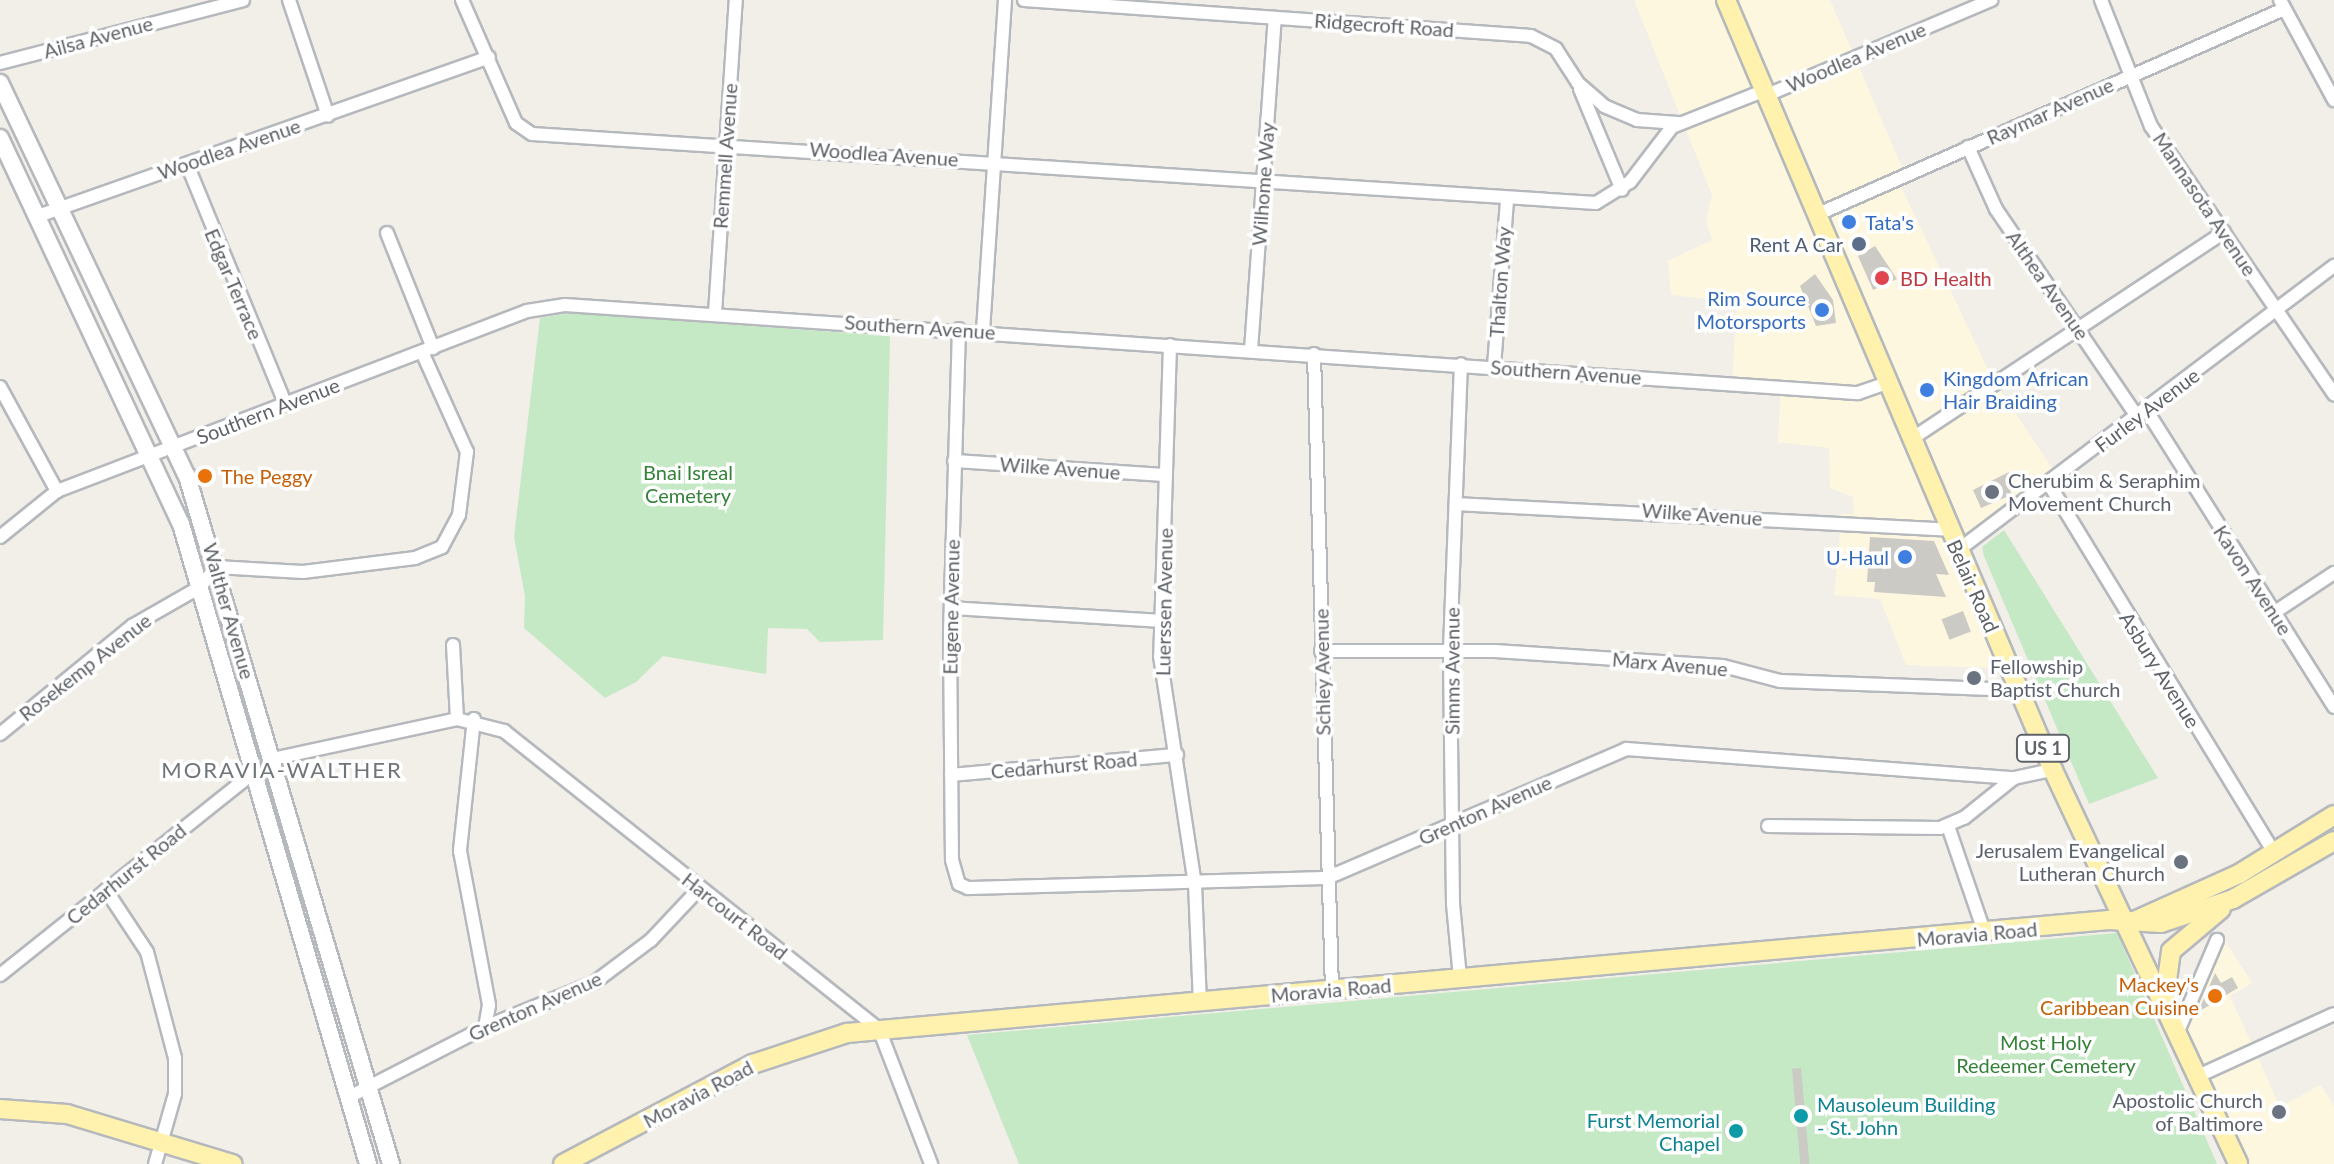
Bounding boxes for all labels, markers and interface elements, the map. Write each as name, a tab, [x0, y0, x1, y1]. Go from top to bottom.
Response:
street label: Ridgecroft Road	[1313, 8, 1455, 42]
street label: Ailsa Avenue	[40, 11, 156, 63]
street label: Woodlea Avenue	[1782, 17, 1930, 97]
street label: Raymar Avenue	[1982, 72, 2118, 150]
street label: Remmell Avenue	[708, 82, 742, 230]
street label: Woodlea Avenue	[154, 113, 304, 185]
street label: Wilhome Way	[1247, 121, 1279, 247]
street label: Mannasota Avenue	[2148, 127, 2262, 281]
street label: Woodlea Avenue	[808, 137, 960, 171]
place label: Tata's	[1865, 210, 1914, 234]
marker: Tata's	[1840, 213, 1858, 231]
street label: Edgar Terrace	[200, 224, 268, 344]
street label: Thalton Way	[1484, 225, 1516, 339]
street label: Althea Avenue	[2001, 226, 2095, 344]
place label: Rent A Car	[1748, 232, 1843, 256]
marker: Rent A Car	[1850, 235, 1868, 253]
place label: BD Health	[1900, 266, 1992, 290]
marker: BD Health	[1871, 267, 1893, 289]
place label: Rim Source Motorsports	[1697, 286, 1806, 333]
marker: Rim Source Motorsports	[1813, 301, 1831, 319]
street label: Southern Avenue	[843, 310, 997, 344]
street label: Southern Avenue	[1489, 355, 1643, 389]
street label: Furley Avenue	[2090, 363, 2204, 457]
place label: Kingdom African Hair Braiding	[1943, 366, 2089, 413]
street label: Southern Avenue	[193, 373, 343, 449]
marker: Kingdom African Hair Braiding	[1918, 381, 1936, 399]
street label: Wilke Avenue	[998, 452, 1122, 484]
park label: Bnai Isreal Cemetery	[643, 461, 733, 508]
place label: The Peggy	[221, 464, 313, 488]
marker: The Peggy	[196, 467, 214, 485]
place label: Cherubim & Seraphim Movement Church	[2008, 468, 2200, 515]
marker: Cherubim & Seraphim Movement Church	[1983, 483, 2001, 501]
street label: Wilke Avenue	[1640, 498, 1764, 530]
street label: Kavon Avenue	[2208, 520, 2298, 640]
street label: Luerssen Avenue	[1151, 527, 1177, 677]
street label: Belair Road	[1942, 536, 2004, 636]
street label: Eugene Avenue	[938, 539, 964, 675]
street label: Walther Avenue	[198, 540, 260, 682]
place label: U-Haul	[1826, 545, 1889, 569]
marker: U-Haul	[1896, 548, 1914, 566]
street label: Simms Avenue	[1440, 607, 1464, 735]
street label: Asbury Avenue	[2114, 607, 2206, 733]
street label: Rosekemp Avenue	[14, 608, 156, 726]
street label: Schley Avenue	[1309, 608, 1335, 736]
street label: Marx Avenue	[1611, 647, 1729, 681]
place label: Fellowship Baptist Church	[1990, 654, 2120, 701]
marker: Fellowship Baptist Church	[1965, 669, 1983, 687]
road number: US 1	[2015, 734, 2071, 762]
street label: Cedarhurst Road	[990, 747, 1138, 783]
district label: MORAVIA-WALTHER	[161, 757, 403, 783]
street label: Grenton Avenue	[1414, 770, 1556, 850]
street label: Cedarhurst Road	[61, 818, 191, 930]
place label: Jerusalem Evangelical Lutheran Church	[1976, 838, 2165, 885]
marker: Jerusalem Evangelical Lutheran Church	[2172, 853, 2190, 871]
street label: Harcourt Road	[677, 867, 793, 965]
street label: Moravia Road	[1916, 917, 2038, 951]
street label: Grenton Avenue	[464, 966, 606, 1046]
place label: Mackey's Caribbean Cuisine	[2040, 972, 2199, 1019]
street label: Moravia Road	[1270, 973, 1392, 1007]
marker: Mackey's Caribbean Cuisine	[2206, 987, 2224, 1005]
park label: Most Holy Redeemer Cemetery	[1956, 1030, 2136, 1077]
street label: Moravia Road	[639, 1055, 757, 1133]
place label: Apostolic Church of Baltimore	[2112, 1088, 2263, 1135]
place label: Mausoleum Building - St. John	[1817, 1092, 1995, 1139]
marker: Apostolic Church of Baltimore	[2270, 1103, 2288, 1121]
marker: Mausoleum Building - St. John	[1792, 1107, 1810, 1125]
place label: Furst Memorial Chapel	[1587, 1108, 1720, 1155]
marker: Furst Memorial Chapel	[1727, 1122, 1745, 1140]

